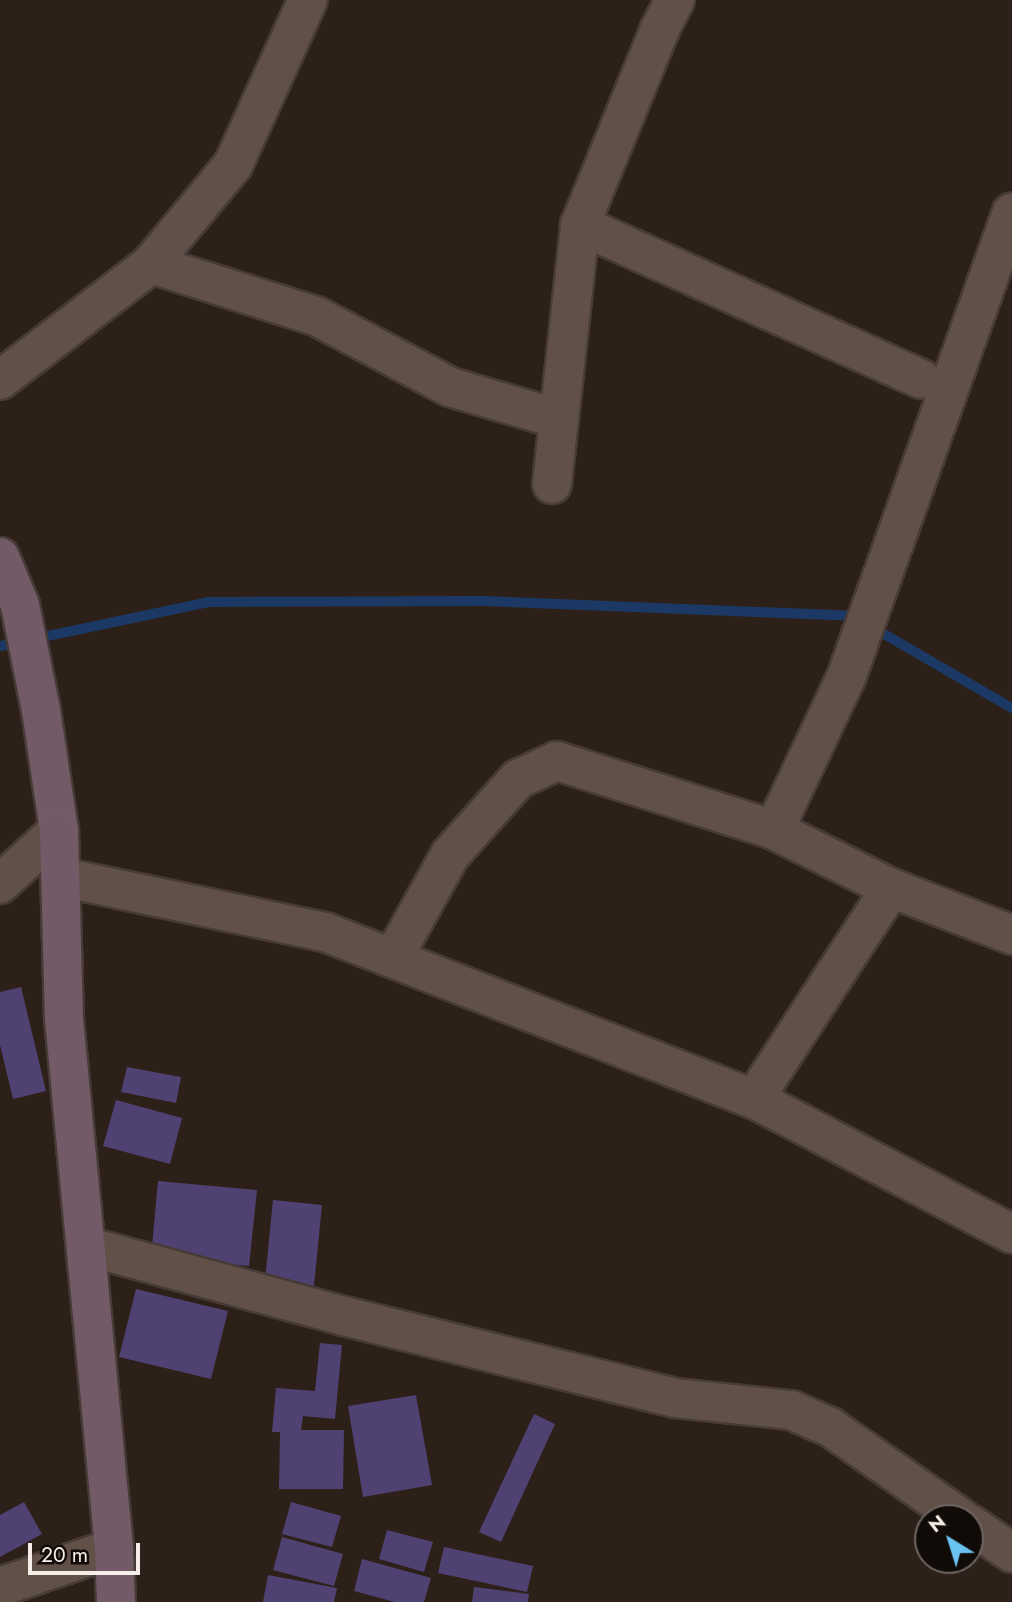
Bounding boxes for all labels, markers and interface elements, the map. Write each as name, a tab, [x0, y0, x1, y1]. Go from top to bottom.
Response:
north arrow	[914, 1504, 984, 1574]
text: N	[923, 1508, 951, 1539]
scale bar	[32, 1528, 144, 1572]
text: 20 m	[41, 1540, 88, 1570]

